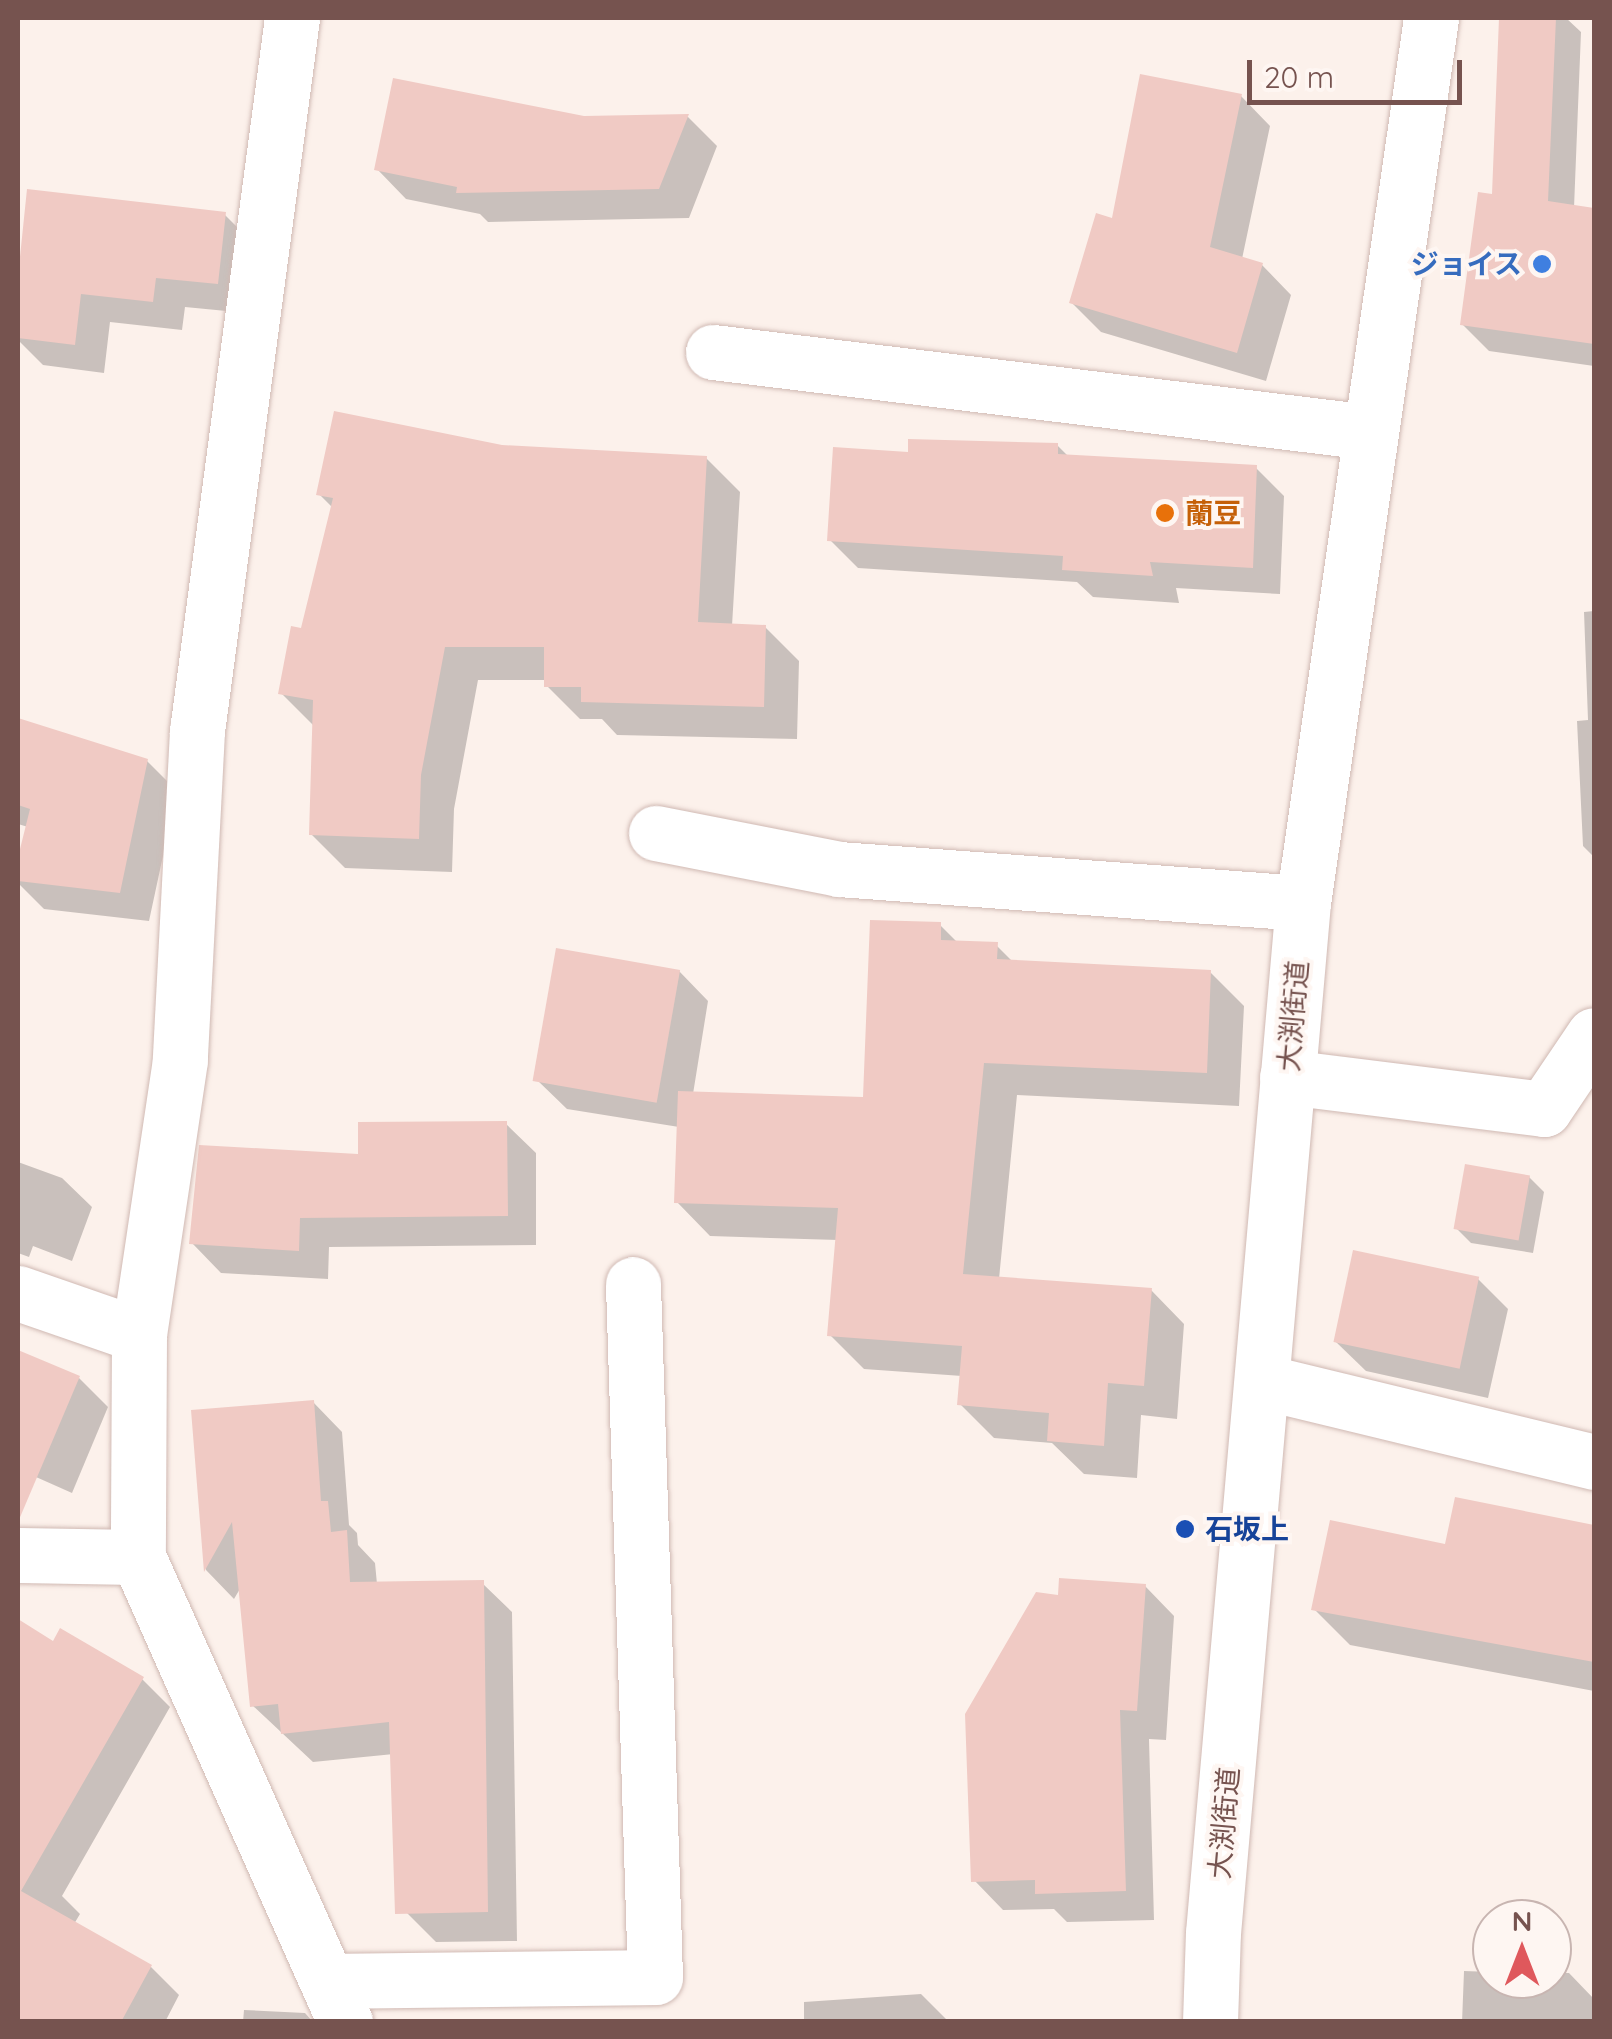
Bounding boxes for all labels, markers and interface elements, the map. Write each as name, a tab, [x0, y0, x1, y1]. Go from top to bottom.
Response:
scale bar	[1252, 40, 1467, 102]
text: 20 m	[1264, 58, 1334, 96]
place label: ジョイス	[1410, 247, 1522, 281]
marker: ジョイス	[1531, 253, 1553, 275]
place label: 蘭豆	[1185, 496, 1241, 530]
marker: 蘭豆	[1154, 502, 1176, 524]
street label: 大渕街道	[1271, 959, 1315, 1073]
place label: 石坂上	[1205, 1512, 1289, 1546]
marker: 石坂上	[1174, 1518, 1196, 1540]
street label: 大渕街道	[1202, 1766, 1246, 1880]
north arrow	[1472, 1899, 1572, 1999]
text: N	[1512, 1903, 1532, 1938]

